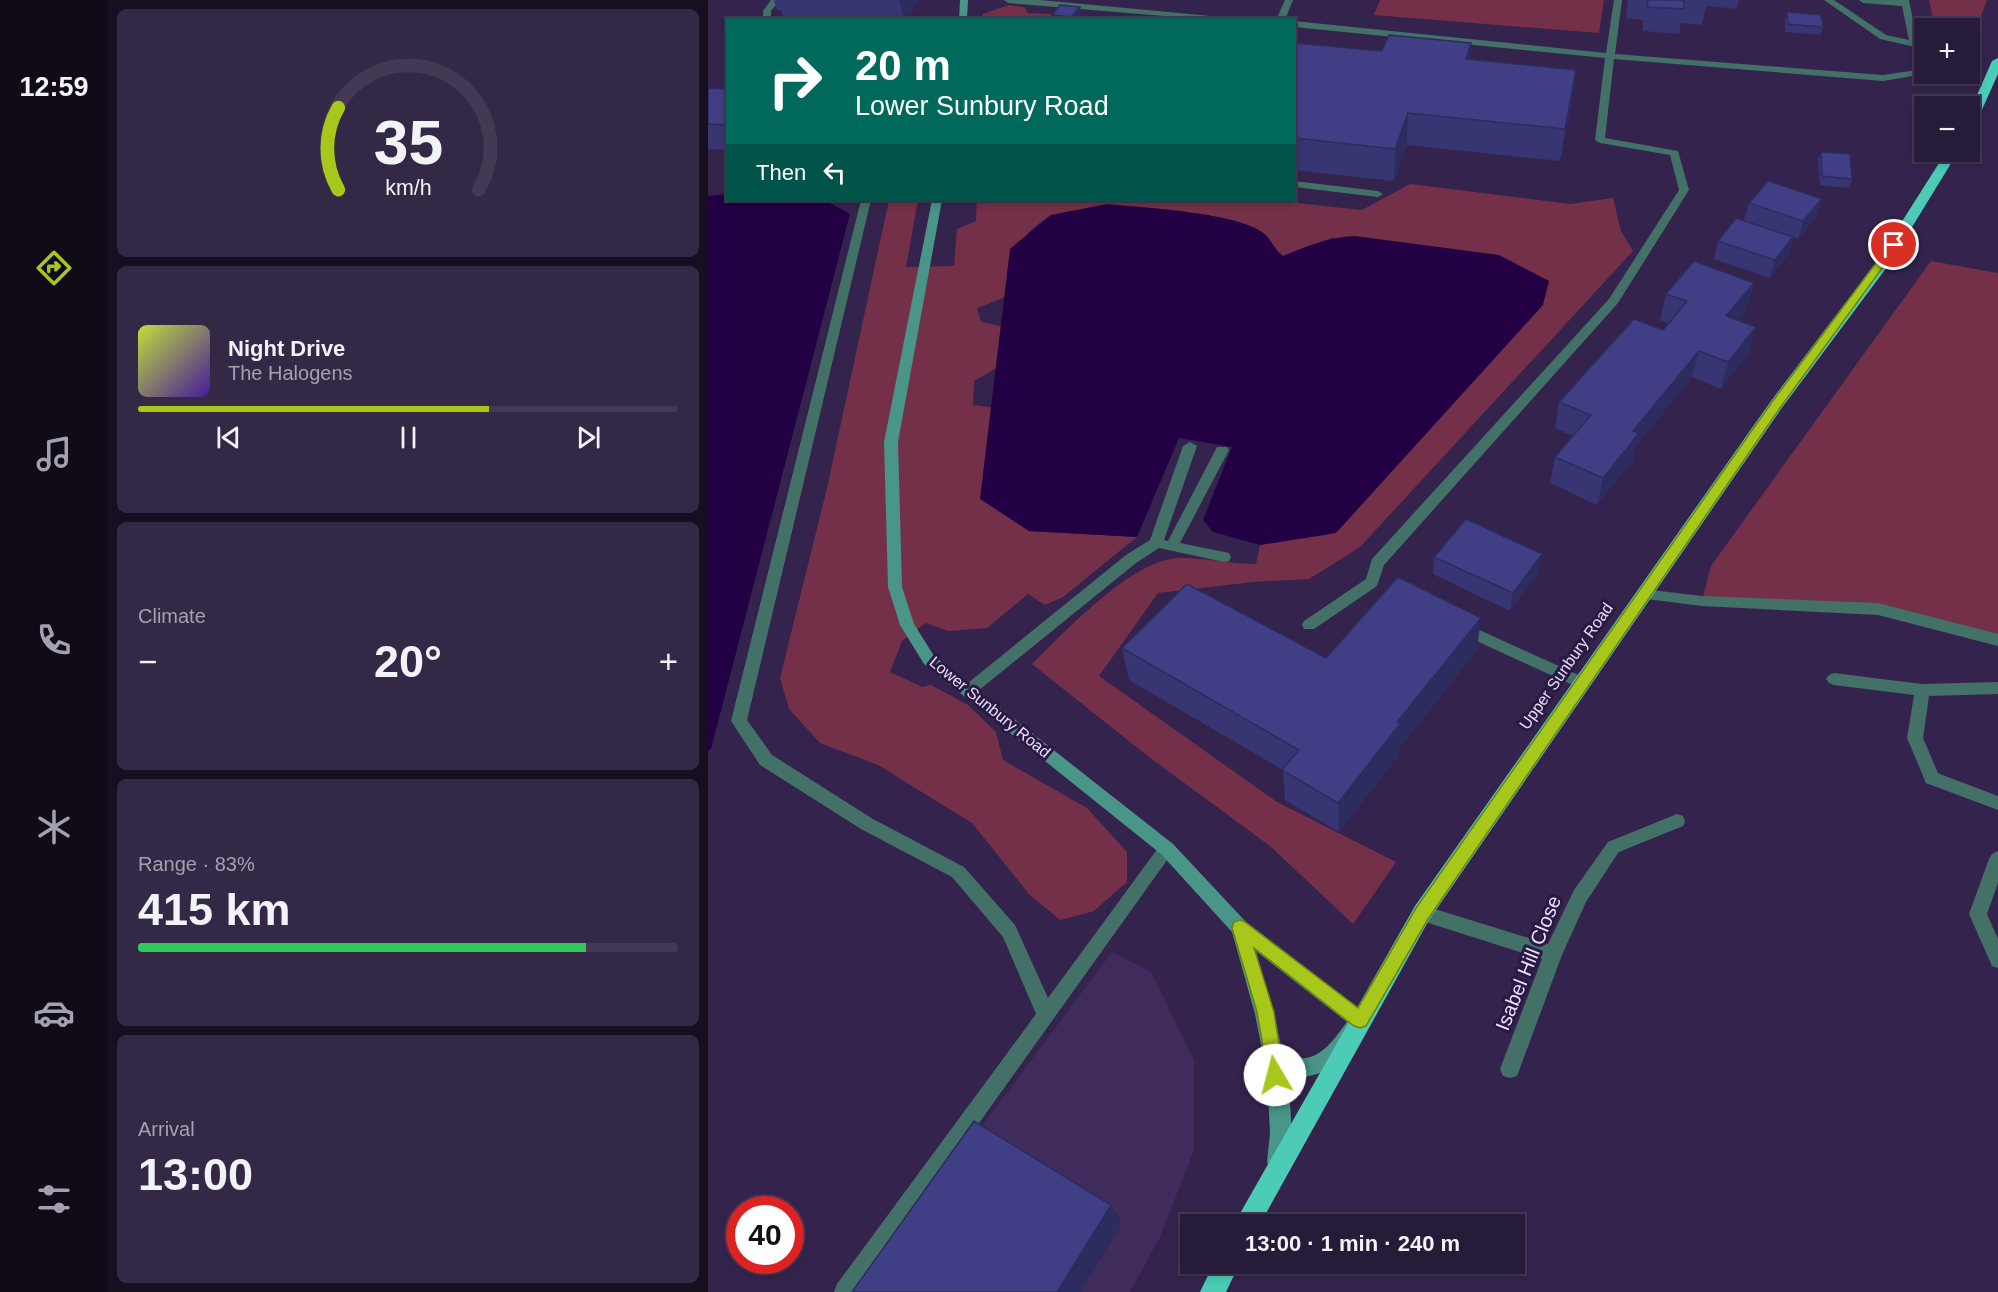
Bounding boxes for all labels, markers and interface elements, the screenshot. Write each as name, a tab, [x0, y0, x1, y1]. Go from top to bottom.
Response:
map controls	[1914, 18, 1980, 162]
button: +	[1914, 18, 1980, 84]
icon: right	[756, 42, 834, 120]
text: 20 m	[855, 42, 951, 89]
text: 12:59	[19, 72, 89, 102]
text: Lower Sunbury Road	[855, 91, 1109, 121]
button: −	[1914, 96, 1980, 162]
text: 35	[373, 108, 443, 177]
icon: left	[818, 156, 851, 189]
text: Then	[756, 160, 806, 185]
text: km/h	[385, 176, 431, 200]
pin	[1868, 219, 1919, 270]
icon: arrive	[1877, 228, 1910, 261]
icon: directions	[33, 247, 75, 289]
text: Night Drive	[228, 336, 345, 361]
text: The Halogens	[228, 362, 353, 384]
icon: previous	[212, 421, 245, 454]
icon: pause	[392, 421, 425, 454]
icon: next	[572, 421, 605, 454]
icon: music	[33, 433, 75, 475]
street label: Upper Sunbury Road	[1516, 600, 1616, 732]
text: Climate	[138, 605, 206, 627]
icon: phone	[33, 619, 75, 661]
text: 20°	[374, 636, 442, 687]
text: −	[138, 643, 157, 680]
text: +	[659, 643, 678, 680]
street label: Lower Sunbury Road	[926, 653, 1054, 761]
icon: climate	[33, 806, 75, 848]
text: Range · 83%	[138, 853, 255, 875]
text: 415 km	[138, 884, 291, 935]
street label: Isabel Hill Close	[1491, 892, 1565, 1034]
icon: car	[33, 992, 75, 1034]
position arrow	[1243, 1043, 1307, 1107]
text: Arrival	[138, 1118, 195, 1140]
text: 13:00	[138, 1149, 253, 1200]
icon: filters	[33, 1178, 75, 1220]
speed limit sign: 40	[726, 1196, 804, 1274]
text: 13:00 · 1 min · 240 m	[1245, 1231, 1460, 1256]

